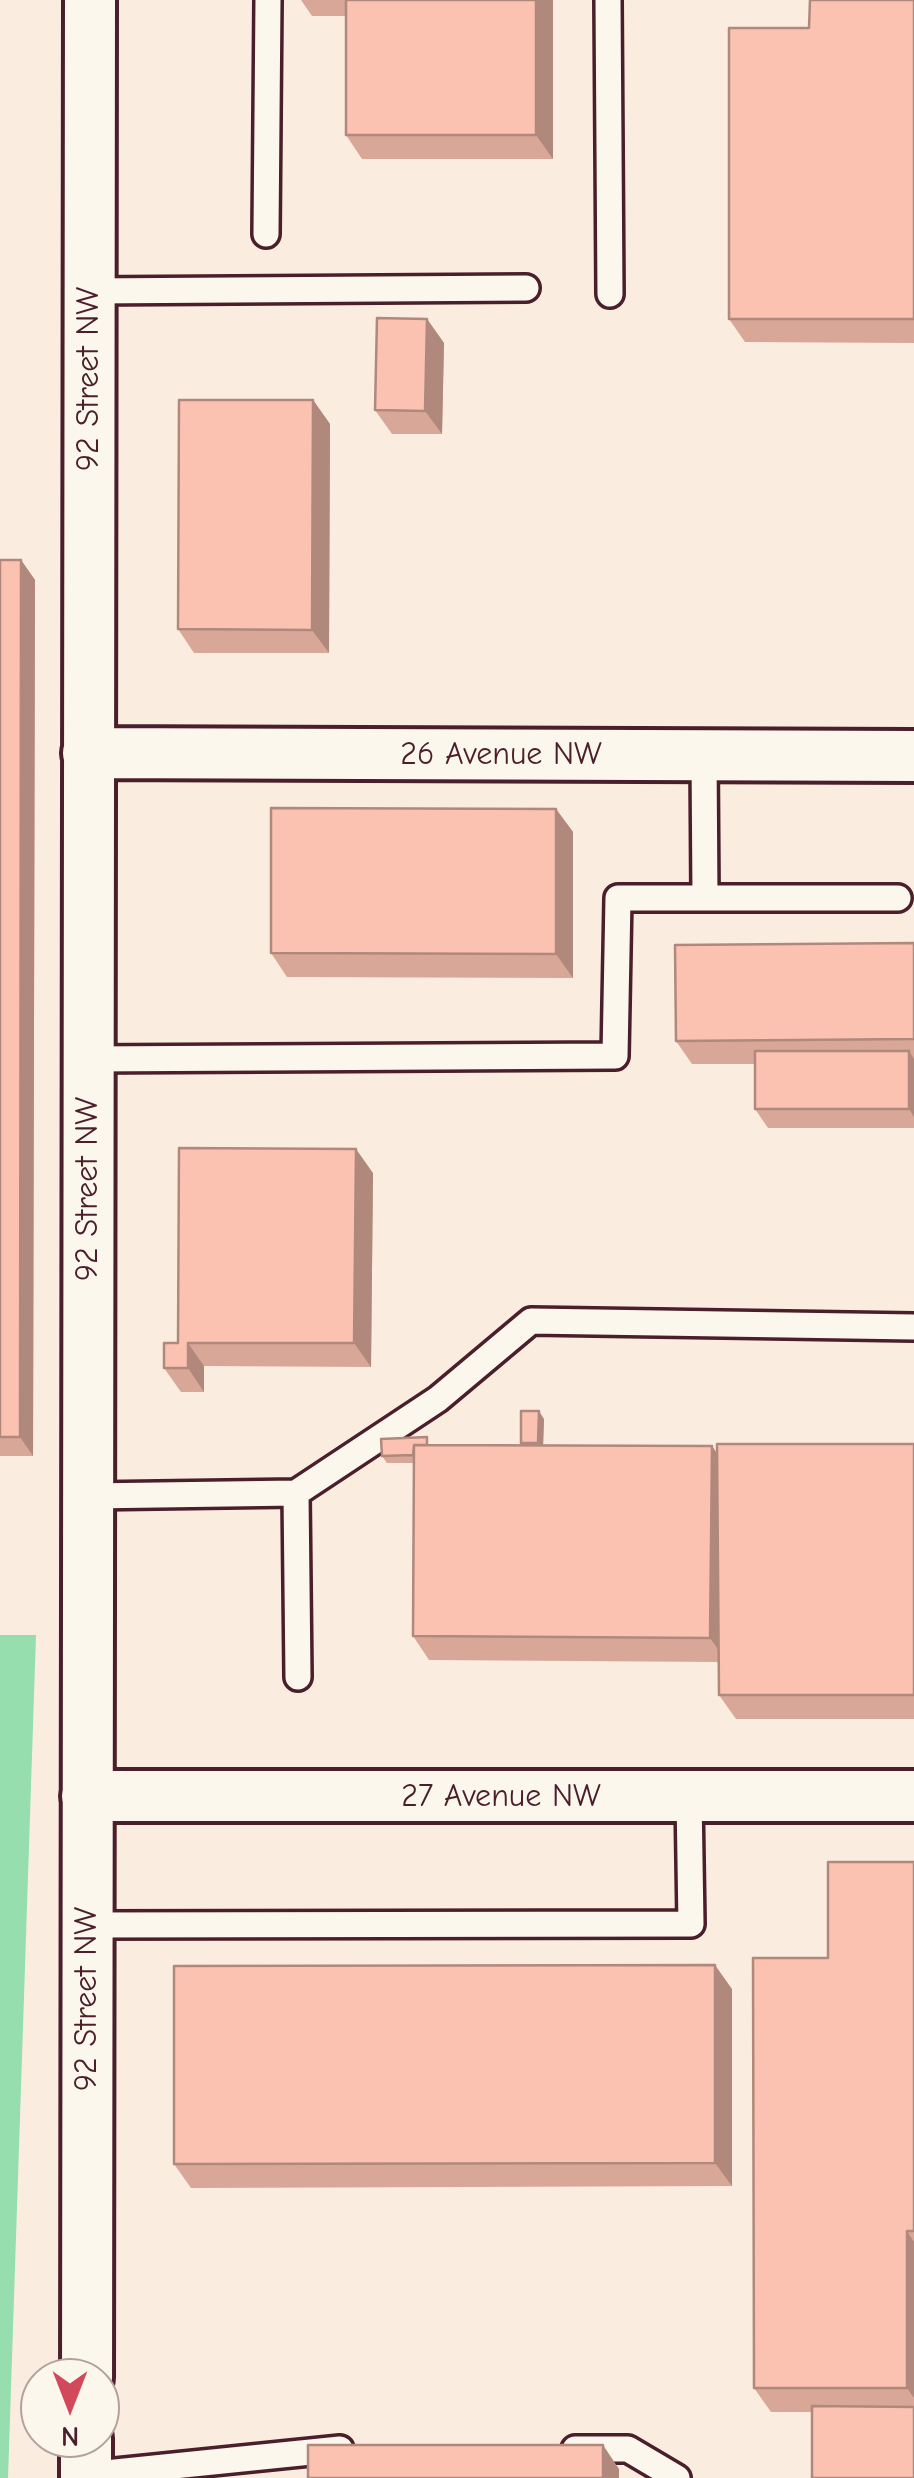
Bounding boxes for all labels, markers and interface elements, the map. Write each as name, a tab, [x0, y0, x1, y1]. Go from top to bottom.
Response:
street label: 92 Street NW	[70, 287, 108, 471]
street label: 26 Avenue NW	[400, 736, 602, 774]
street label: 92 Street NW	[69, 1097, 107, 1281]
street label: 27 Avenue NW	[401, 1778, 601, 1816]
street label: 92 Street NW	[68, 1907, 106, 2091]
north arrow	[20, 2358, 120, 2458]
text: N	[61, 2420, 79, 2452]

